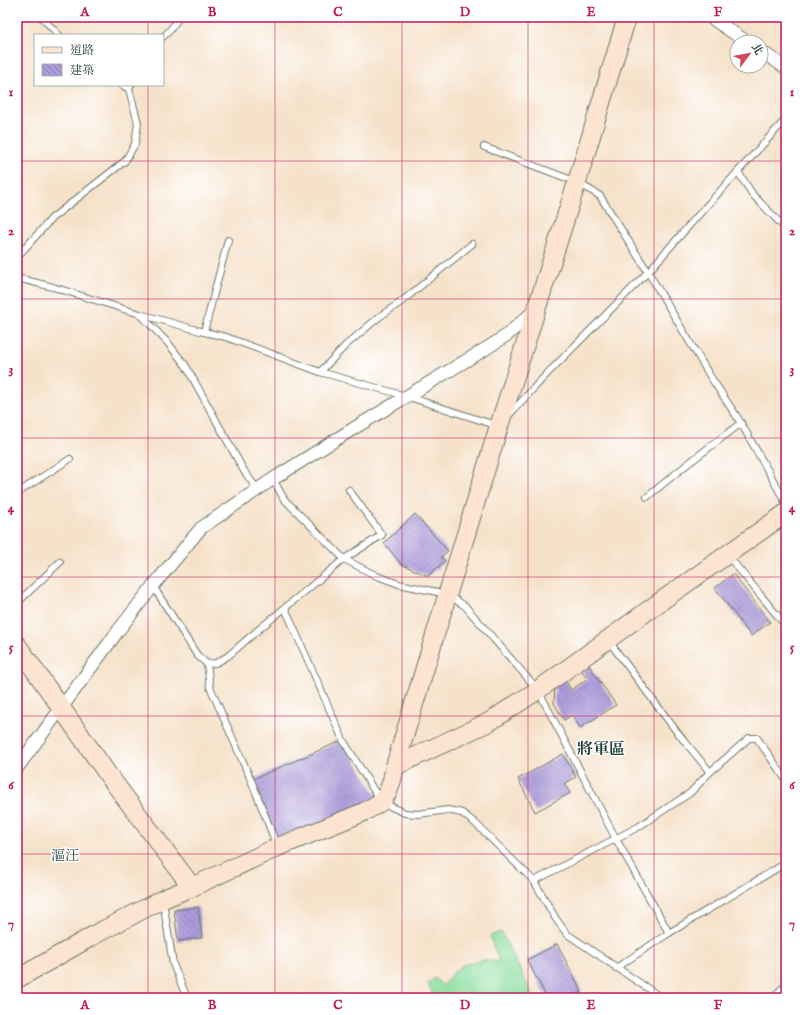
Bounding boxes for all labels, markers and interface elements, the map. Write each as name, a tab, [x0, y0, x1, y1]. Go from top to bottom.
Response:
text: A	[80, 4, 91, 21]
text: B	[208, 4, 217, 21]
text: C	[333, 4, 343, 21]
text: D	[460, 4, 471, 21]
text: E	[586, 4, 596, 21]
text: F	[714, 4, 723, 21]
legend	[34, 34, 164, 86]
north arrow	[729, 34, 769, 74]
text: 北	[748, 41, 765, 58]
text: 道路	[70, 43, 94, 58]
text: 建築	[70, 63, 94, 78]
text: 1	[9, 84, 14, 101]
text: 1	[790, 84, 795, 101]
text: 2	[8, 223, 14, 240]
text: 2	[789, 223, 795, 240]
text: 3	[9, 361, 14, 378]
text: 3	[790, 361, 795, 378]
text: 4	[8, 500, 15, 517]
text: 4	[789, 500, 796, 517]
text: 5	[9, 639, 14, 656]
text: 5	[790, 639, 795, 656]
district label: 將軍區	[577, 740, 625, 760]
text: 6	[8, 777, 14, 794]
text: 6	[789, 777, 795, 794]
district label: 漚汪	[51, 847, 79, 865]
text: 7	[8, 916, 14, 933]
text: 7	[789, 916, 795, 933]
text: A	[80, 997, 91, 1014]
text: B	[208, 997, 217, 1014]
text: C	[333, 997, 343, 1014]
text: D	[460, 997, 471, 1014]
text: E	[586, 997, 596, 1014]
text: F	[714, 997, 723, 1014]

